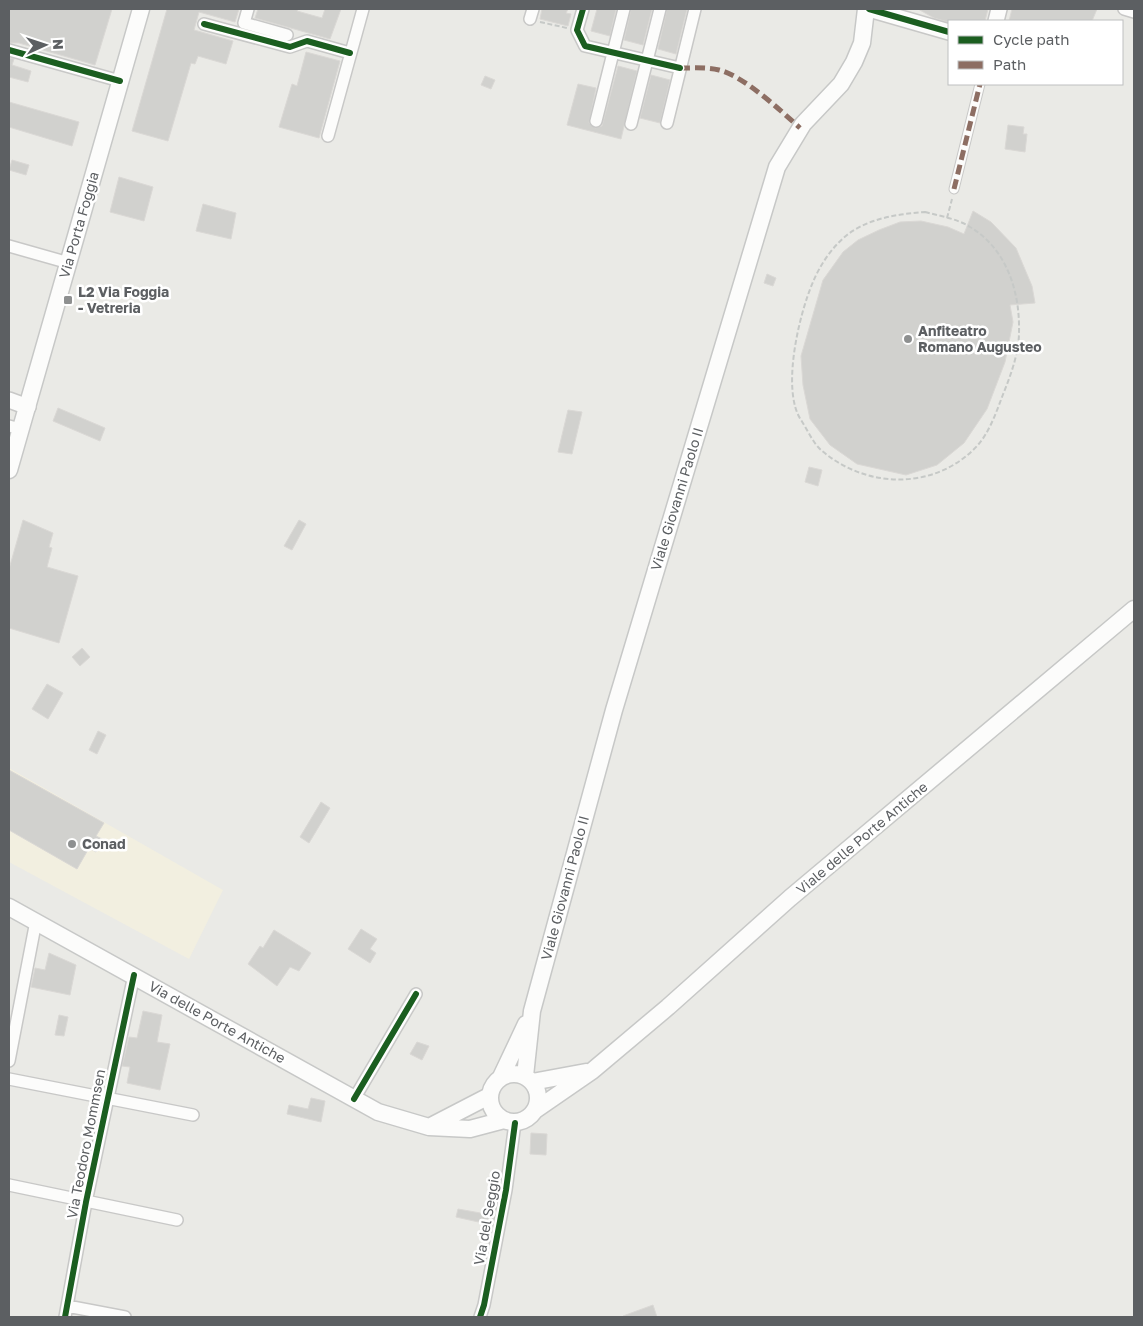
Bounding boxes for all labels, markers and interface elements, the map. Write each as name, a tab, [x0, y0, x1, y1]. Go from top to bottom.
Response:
north arrow	[20, 20, 70, 70]
legend	[948, 20, 1123, 85]
text: Cycle path	[993, 30, 1069, 48]
text: N	[50, 39, 67, 50]
text: Path	[993, 55, 1026, 73]
street label: Via Porta Foggia	[55, 170, 102, 280]
place label: L2 Via Foggia - Vetreria	[78, 283, 169, 316]
marker: L2 Via Foggia - Vetreria	[62, 294, 74, 306]
place label: Anfiteatro Romano Augusteo	[918, 322, 1042, 355]
marker: Anfiteatro Romano Augusteo	[902, 333, 914, 345]
street label: Viale Giovanni Paolo II	[647, 425, 706, 573]
street label: Viale delle Porte Antiche	[793, 778, 931, 898]
street label: Viale Giovanni Paolo II	[537, 814, 592, 962]
place label: Conad	[82, 835, 126, 852]
marker: Conad	[66, 838, 78, 850]
street label: Via delle Porte Antiche	[146, 977, 289, 1066]
street label: Via Teodoro Mommsen	[63, 1068, 108, 1220]
street label: Via del Seggio	[470, 1169, 503, 1267]

